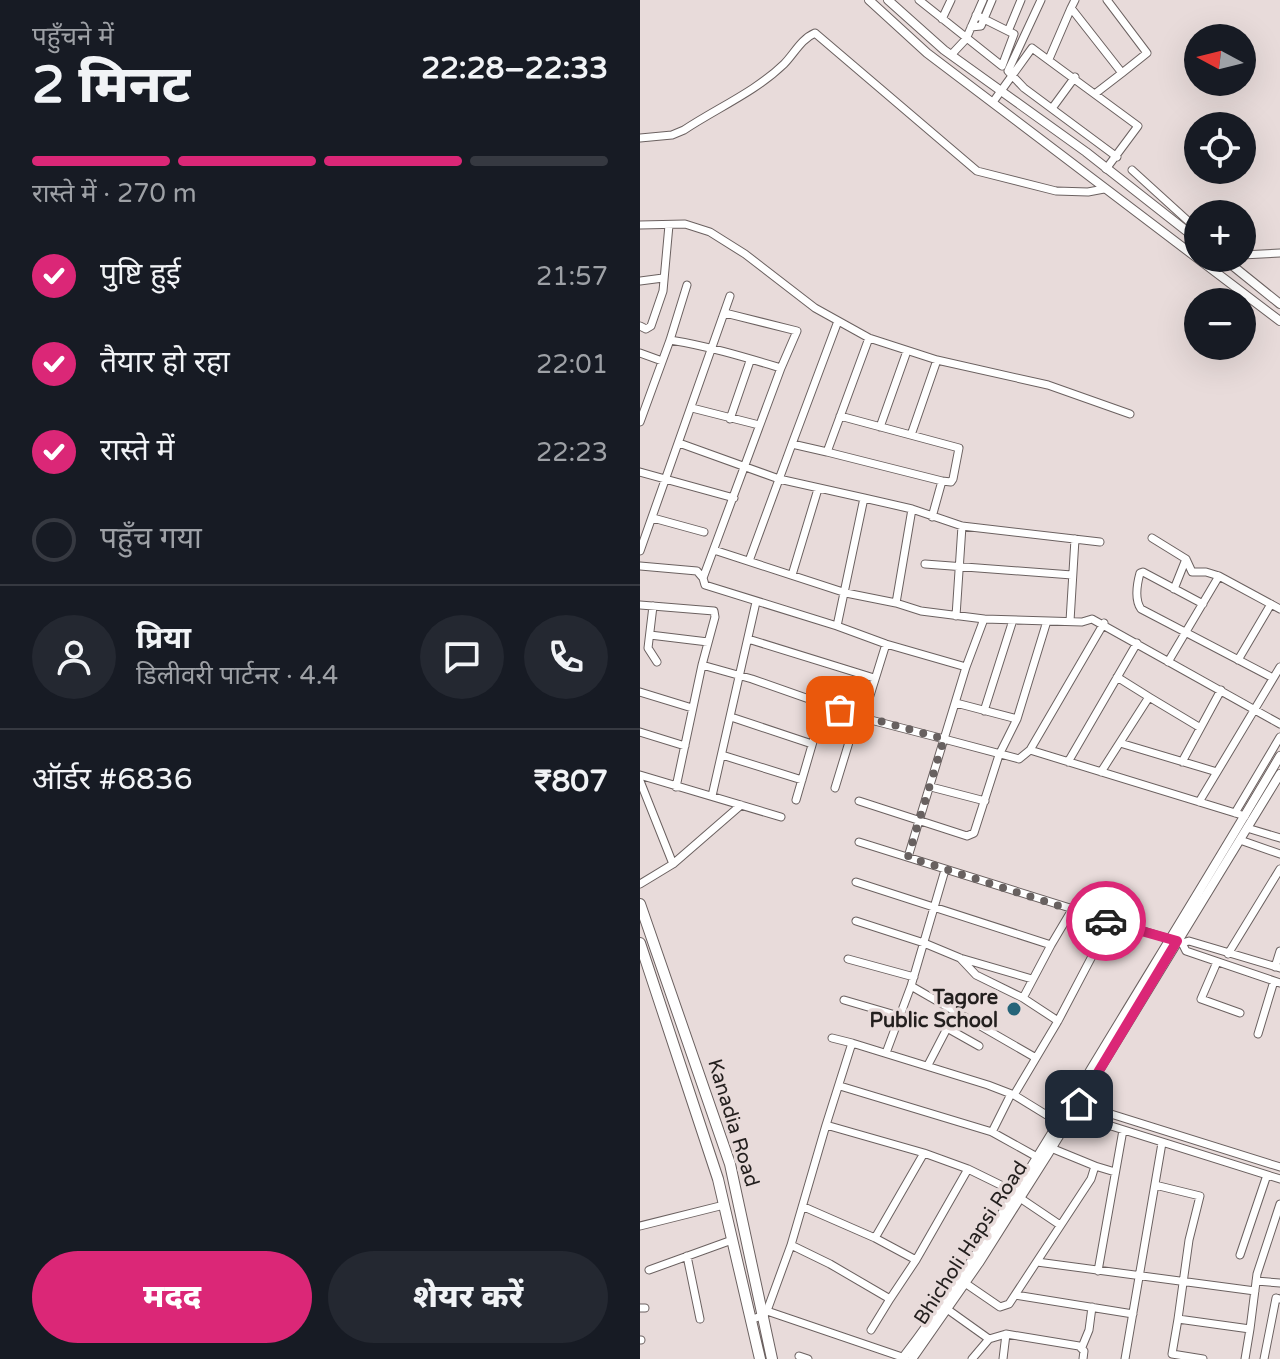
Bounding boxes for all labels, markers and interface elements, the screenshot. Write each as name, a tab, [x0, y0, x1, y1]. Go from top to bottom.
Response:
text: पहुँचने में	[32, 21, 114, 52]
north arrow	[1184, 24, 1256, 96]
map controls	[1184, 24, 1256, 360]
text: 22:28–22:33	[421, 50, 608, 87]
text: 2 मिनट	[32, 54, 190, 117]
button: locate	[1184, 112, 1256, 184]
text: रास्ते में · 270 m	[32, 178, 197, 209]
button: +	[1184, 200, 1256, 272]
icon: check	[32, 254, 76, 298]
text: पुष्टि हुई	[100, 256, 181, 293]
text: 21:57	[536, 261, 608, 292]
button: −	[1184, 288, 1256, 360]
icon: check	[32, 342, 76, 386]
text: तैयार हो रहा	[100, 344, 230, 381]
text: 22:01	[536, 349, 608, 380]
icon: check	[32, 430, 76, 474]
text: रास्ते में	[100, 432, 175, 469]
text: 22:23	[536, 437, 608, 468]
text: पहुँच गया	[100, 520, 202, 557]
button: person	[32, 615, 116, 699]
button: chat	[420, 615, 504, 699]
button: phone	[524, 615, 608, 699]
text: प्रिया	[136, 620, 191, 657]
text: डिलीवरी पार्टनर · 4.4	[136, 660, 338, 691]
pin	[806, 676, 874, 744]
icon: bag	[818, 688, 862, 732]
text: ऑर्डर #6836	[32, 761, 193, 798]
text: ₹807	[534, 763, 608, 800]
courier	[1066, 881, 1146, 961]
icon: car	[1084, 899, 1128, 943]
place label: Tagore Public School	[870, 986, 998, 1033]
marker: Tagore Public School	[1005, 1000, 1023, 1018]
street label: Kanadia Road	[702, 1056, 764, 1190]
pin	[1045, 1070, 1113, 1138]
icon: home	[1057, 1082, 1101, 1126]
street label: Bhicholi Hapsi Road	[909, 1157, 1033, 1329]
button: मदद	[32, 1251, 312, 1343]
button: शेयर करें	[328, 1251, 608, 1343]

